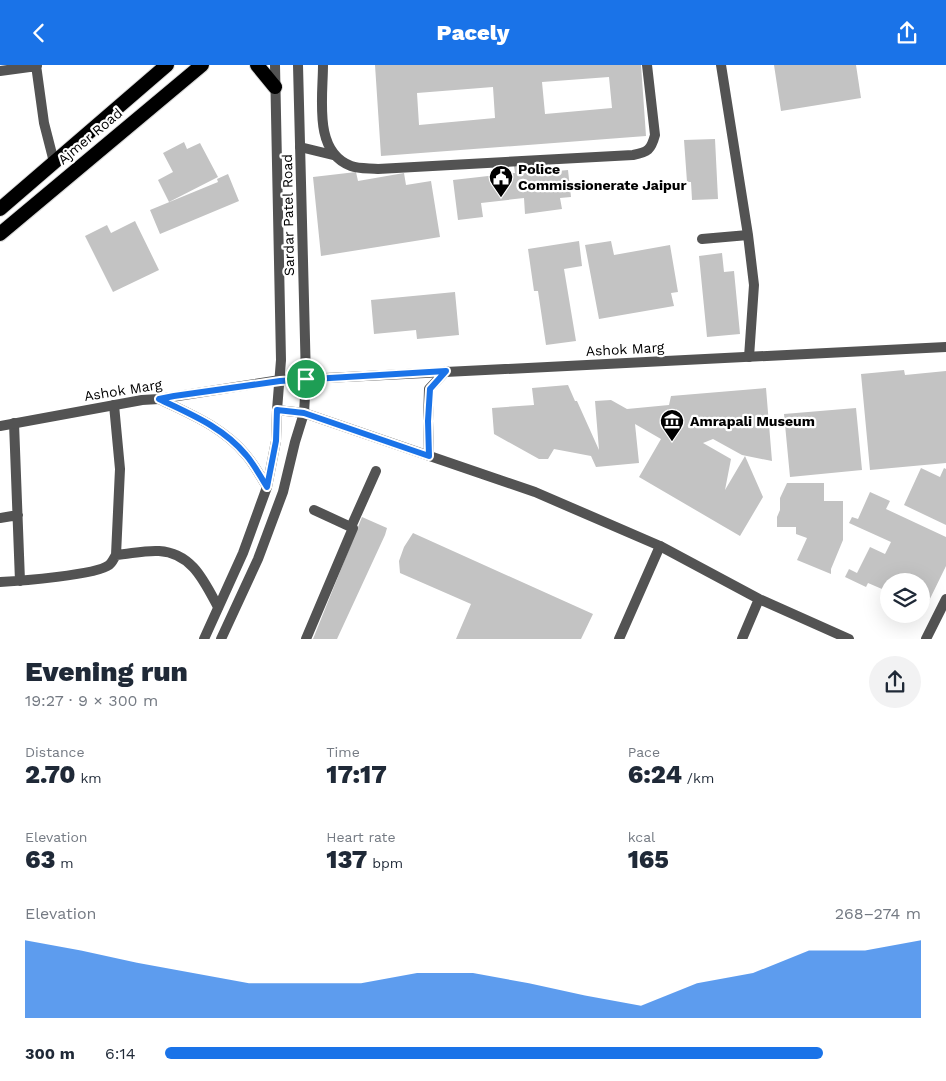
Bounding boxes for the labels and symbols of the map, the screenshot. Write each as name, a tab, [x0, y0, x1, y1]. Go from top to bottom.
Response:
street label: Ajmer Road	[55, 105, 125, 167]
street label: Sardar Patel Road	[279, 154, 297, 276]
place label: Police Commissionerate Jaipur	[518, 161, 686, 193]
public building icon: Police Commissionerate Jaipur	[488, 164, 514, 198]
street label: Ashok Marg	[585, 339, 665, 359]
pin	[285, 358, 327, 400]
street label: Ashok Marg	[83, 376, 164, 404]
museum icon: Amrapali Museum	[659, 408, 685, 442]
place label: Amrapali Museum	[690, 413, 815, 429]

